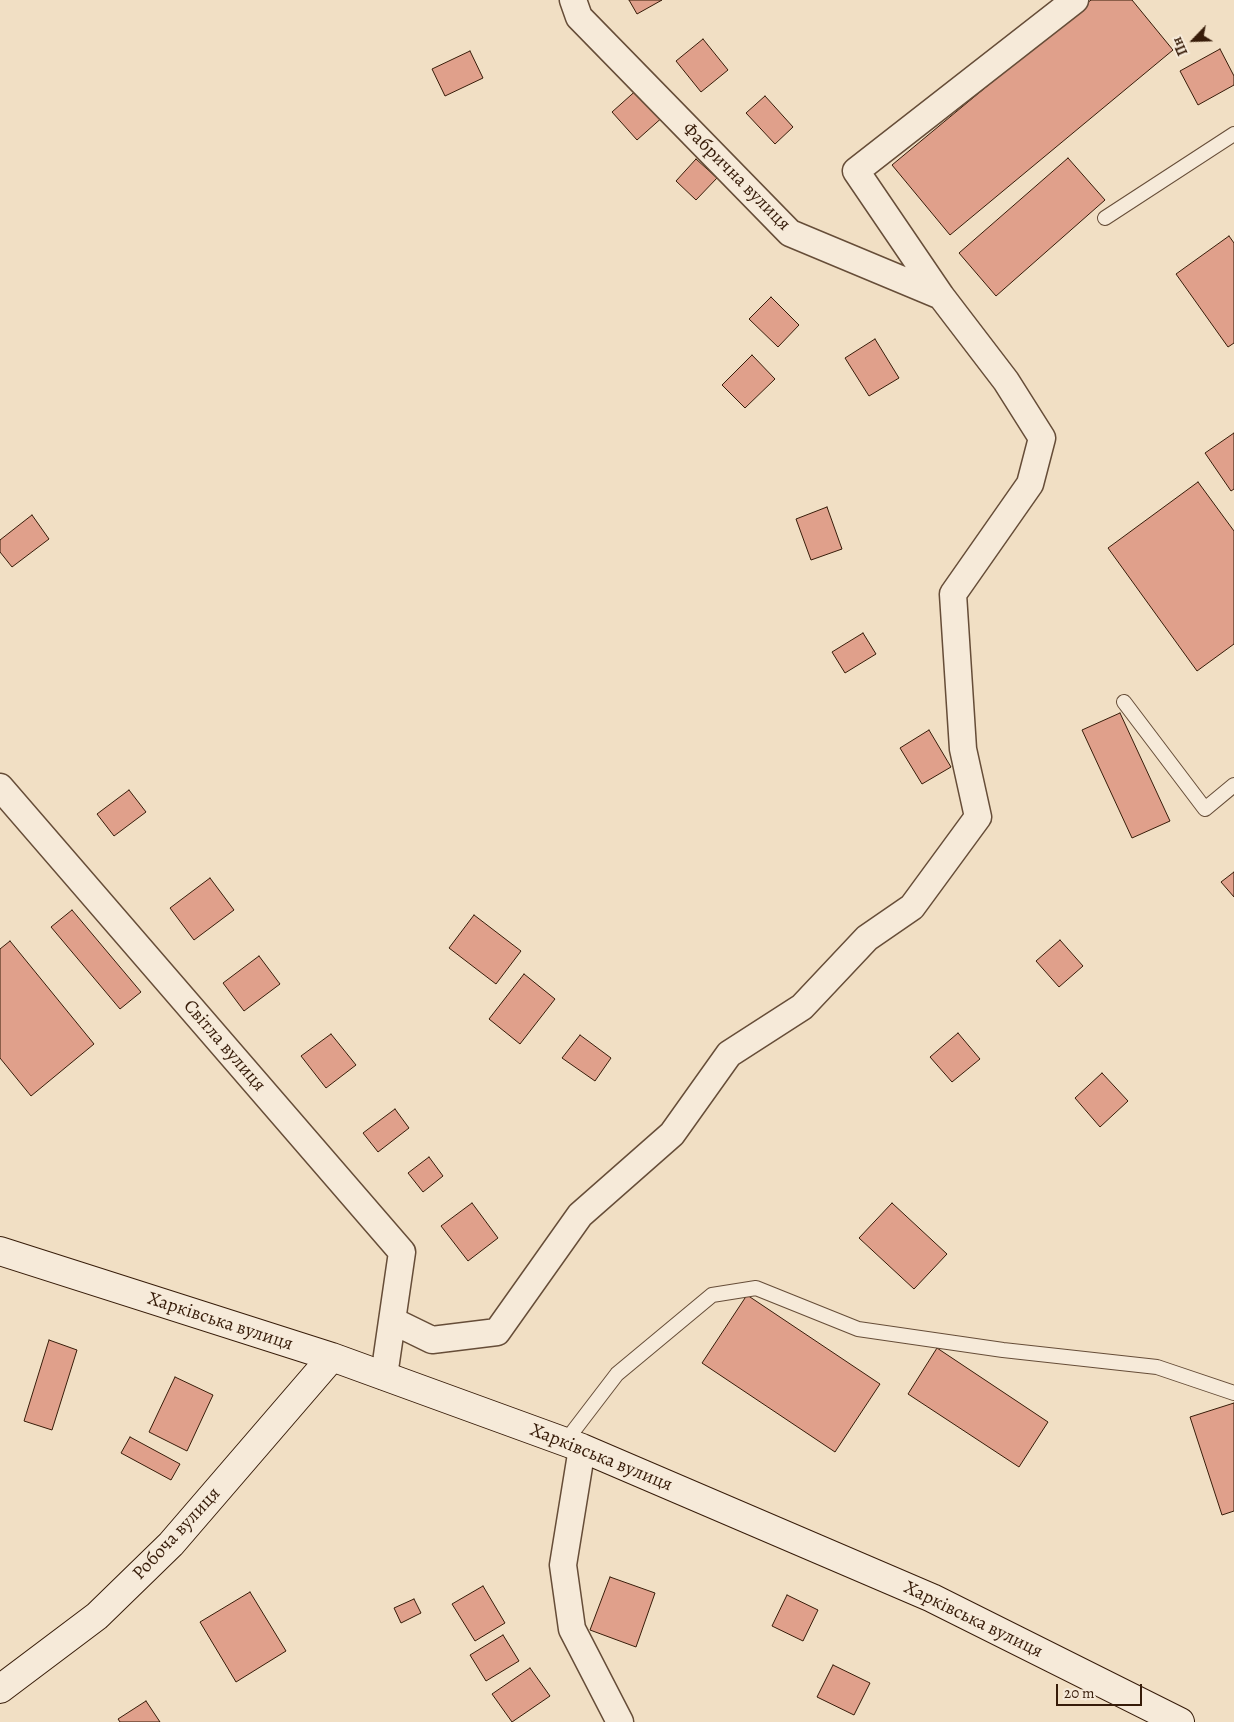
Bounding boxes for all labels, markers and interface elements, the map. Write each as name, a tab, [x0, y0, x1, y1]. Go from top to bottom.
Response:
north arrow	[1169, 15, 1219, 65]
text: Пн	[1167, 34, 1192, 59]
street label: Фабрична вулиця	[677, 118, 795, 236]
street label: Світла вулиця	[178, 995, 270, 1097]
street label: Харківська вулиця	[144, 1288, 296, 1356]
street label: Харківська вулиця	[526, 1419, 676, 1497]
street label: Робоча вулиця	[128, 1483, 226, 1585]
street label: Харківська вулиця	[900, 1576, 1046, 1664]
scale bar	[1059, 1674, 1145, 1706]
text: 20 m	[1064, 1683, 1095, 1703]

